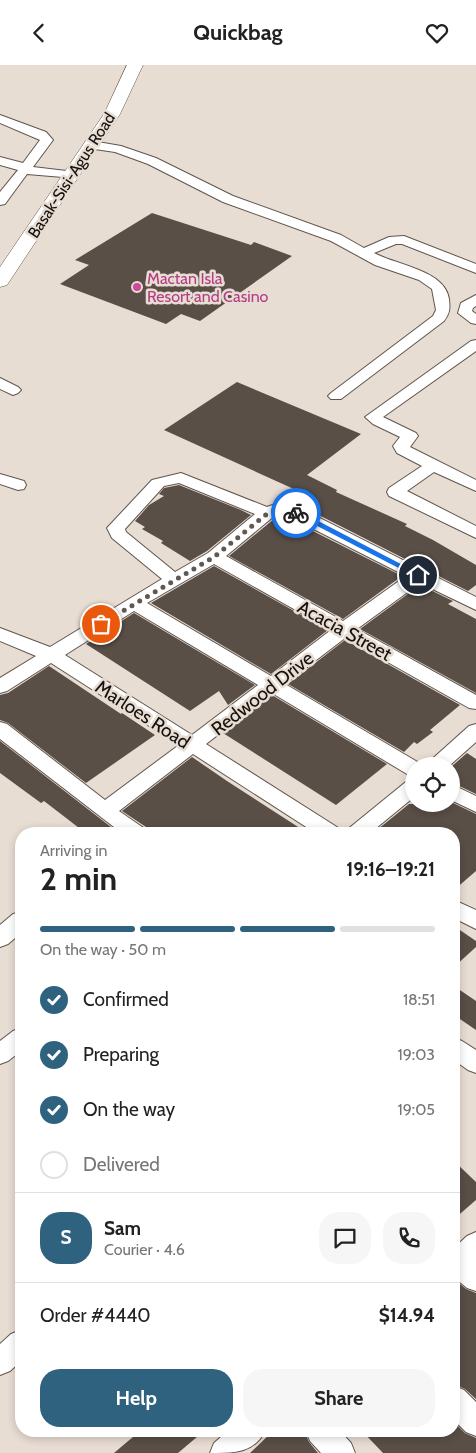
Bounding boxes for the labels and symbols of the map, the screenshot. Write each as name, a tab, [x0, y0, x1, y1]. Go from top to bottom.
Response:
street label: Basak-Sisi-Agus Road	[24, 109, 119, 241]
place label: Mactan Isla Resort and Casino	[147, 269, 269, 306]
marker: Mactan Isla Resort and Casino	[131, 281, 143, 293]
courier	[271, 488, 321, 538]
pin	[397, 554, 439, 596]
street label: Acacia Street	[294, 595, 396, 666]
pin	[80, 603, 122, 645]
street label: Redwood Drive	[207, 646, 318, 740]
street label: Marloes Road	[91, 675, 194, 754]

